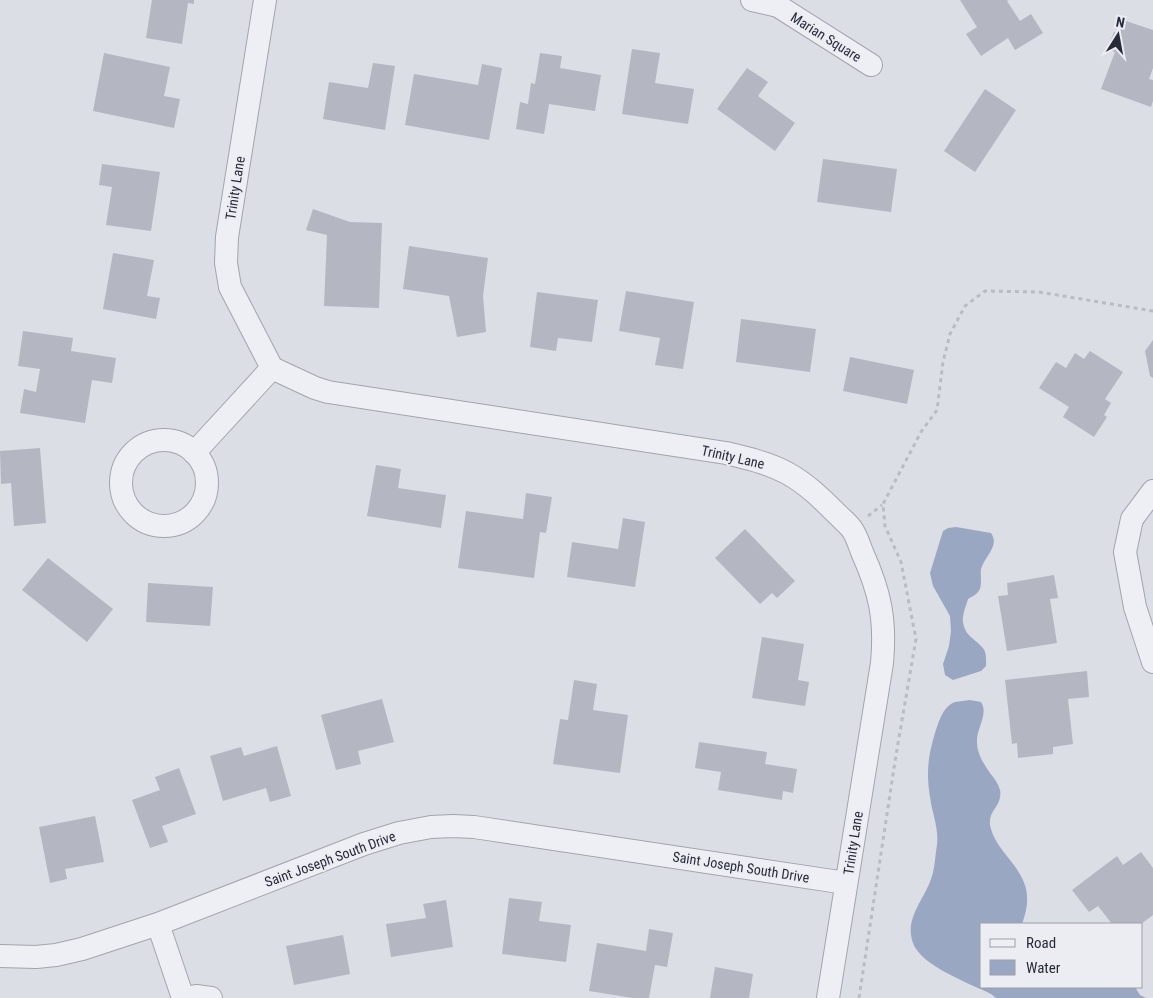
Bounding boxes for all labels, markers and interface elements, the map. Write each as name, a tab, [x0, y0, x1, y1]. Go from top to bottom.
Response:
street label: Marian Square	[788, 9, 864, 65]
north arrow	[1093, 10, 1143, 60]
text: N	[1115, 14, 1126, 31]
street label: Trinity Lane	[222, 155, 248, 221]
street label: Trinity Lane	[700, 442, 766, 472]
street label: Trinity Lane	[840, 810, 866, 876]
street label: Saint Joseph South Drive	[262, 828, 398, 890]
street label: Saint Joseph South Drive	[672, 848, 811, 886]
legend	[980, 923, 1143, 988]
text: Road	[1026, 934, 1056, 952]
text: Water	[1026, 959, 1061, 977]

